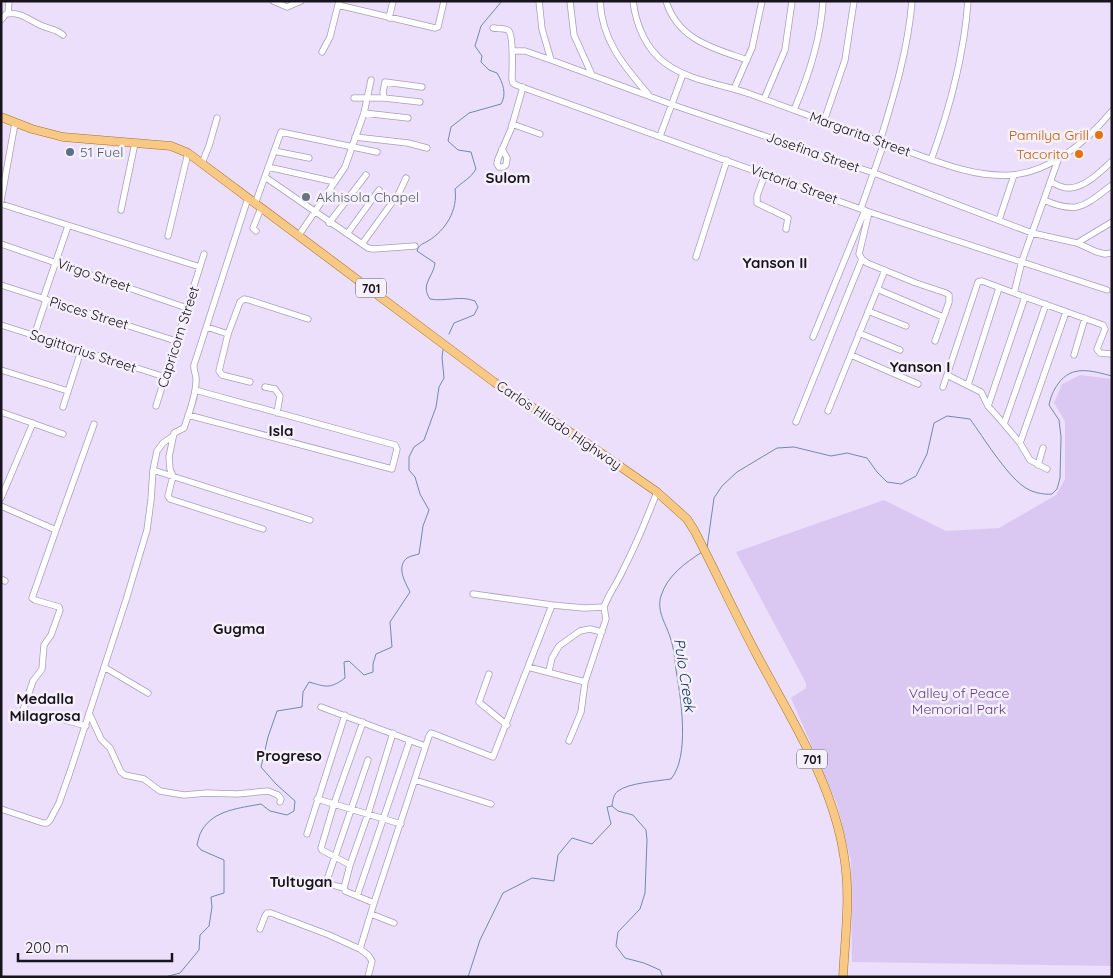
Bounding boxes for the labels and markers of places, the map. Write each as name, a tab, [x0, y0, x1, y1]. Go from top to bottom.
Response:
place label: Pamilya Grill	[1009, 126, 1089, 144]
marker: Pamilya Grill	[1093, 129, 1105, 141]
place label: 51 Fuel	[80, 143, 123, 161]
place label: Tacorito	[1016, 145, 1069, 163]
marker: 51 Fuel	[64, 146, 76, 158]
marker: Tacorito	[1073, 148, 1085, 160]
place label: Akhisola Chapel	[316, 188, 419, 206]
marker: Akhisola Chapel	[300, 191, 312, 203]

